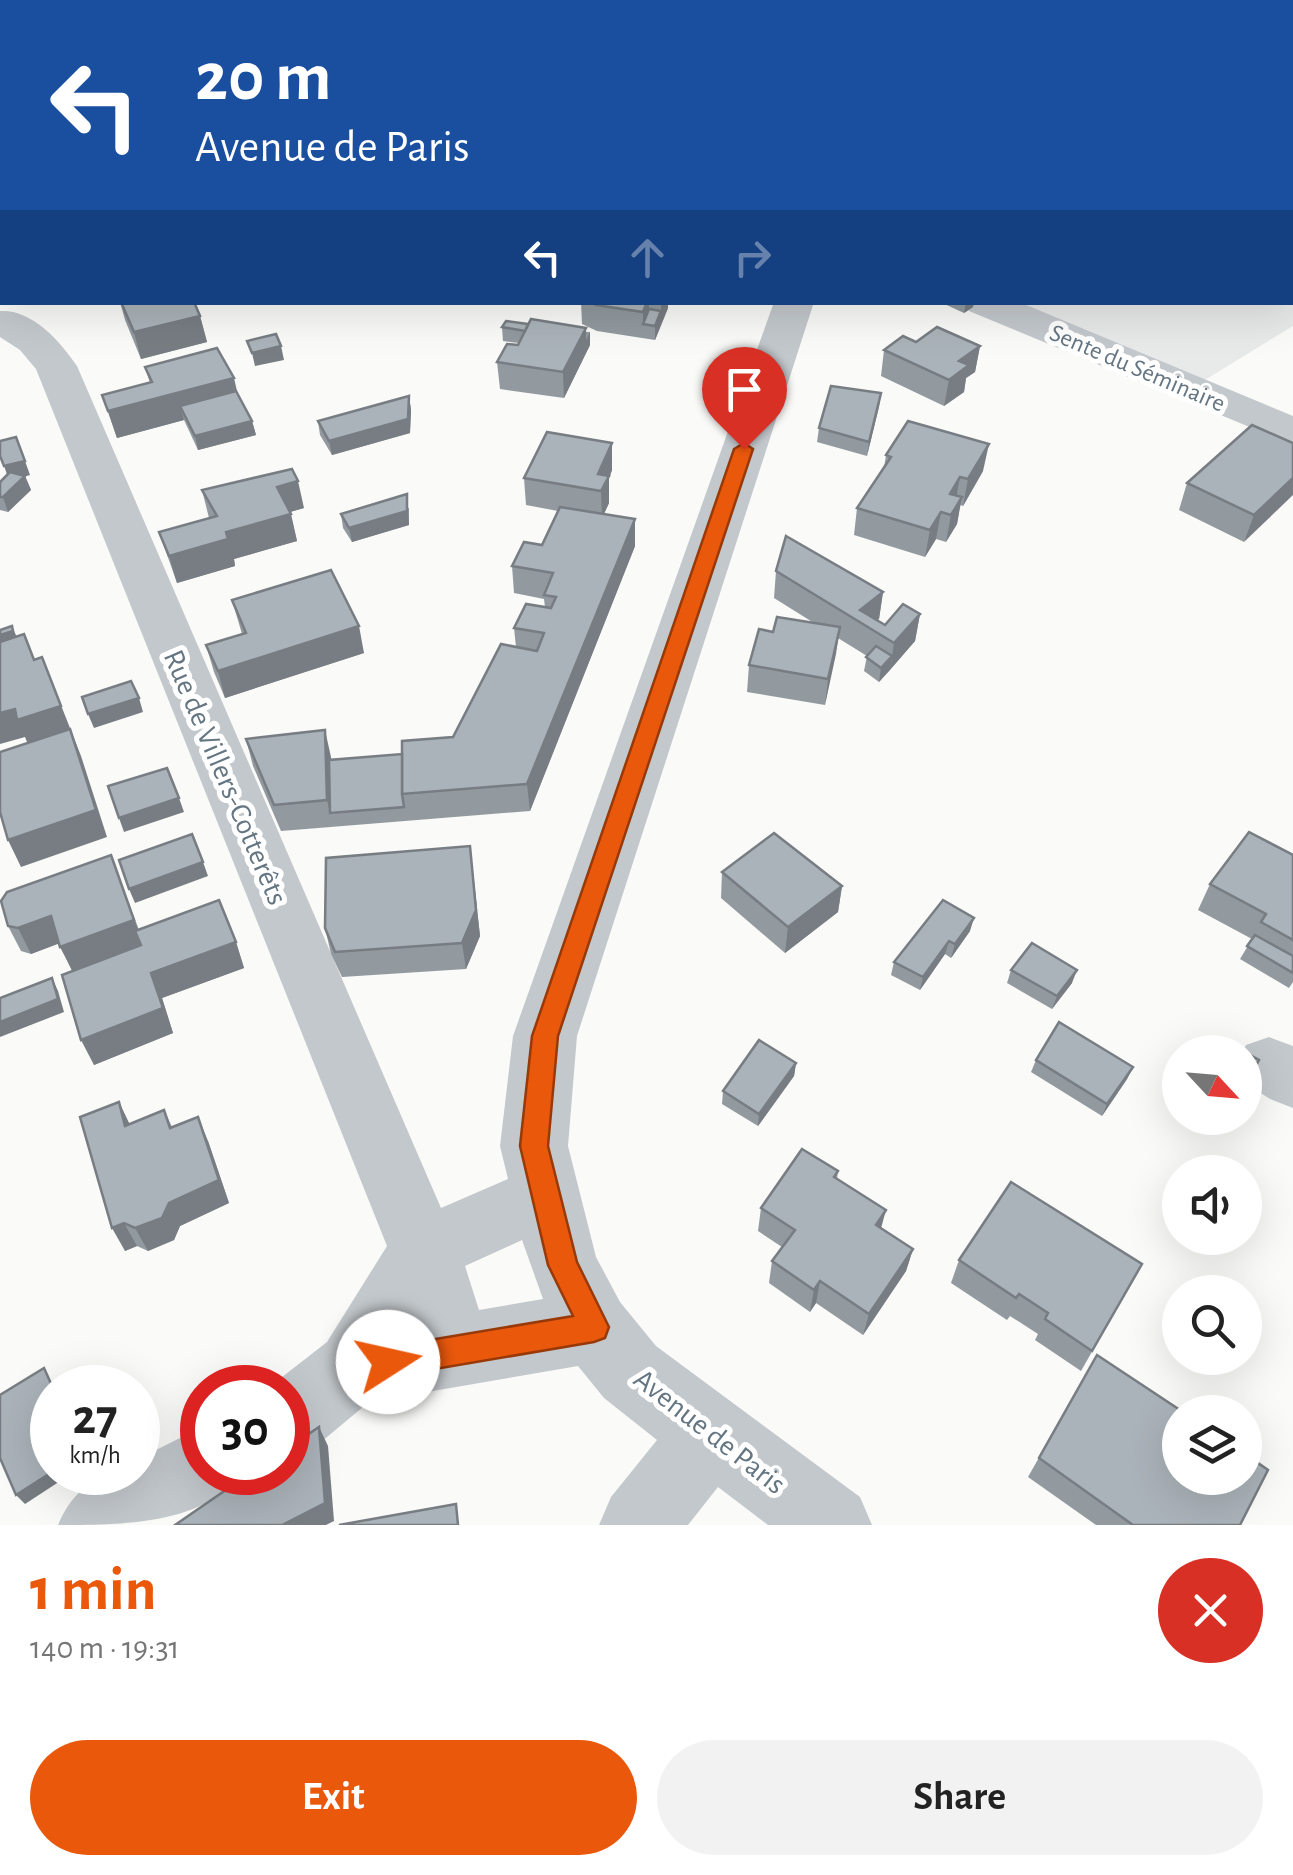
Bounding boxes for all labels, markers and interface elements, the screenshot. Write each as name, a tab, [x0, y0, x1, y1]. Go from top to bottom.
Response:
icon: left	[30, 40, 160, 170]
text: 20 m	[195, 43, 332, 113]
text: Avenue de Paris	[195, 125, 470, 170]
icon: left	[515, 230, 570, 285]
icon: ahead	[620, 230, 675, 285]
icon: right	[725, 230, 780, 285]
street label: Sente du Séminaire	[1046, 320, 1229, 417]
pin	[702, 347, 787, 450]
icon: arrive	[717, 362, 772, 417]
street label: Rue de Villers-Cotterêts	[158, 646, 292, 909]
north arrow	[1162, 1035, 1262, 1135]
map controls	[1162, 1035, 1262, 1495]
button: sound	[1162, 1155, 1262, 1255]
button: search	[1162, 1275, 1262, 1375]
position arrow	[336, 1310, 440, 1414]
street label: Avenue de Paris	[628, 1364, 791, 1500]
speed limit sign: 30	[180, 1365, 310, 1495]
text: 27	[72, 1393, 118, 1443]
button: layers	[1162, 1395, 1262, 1495]
text: km/h	[69, 1443, 121, 1468]
button: close	[1158, 1558, 1263, 1663]
text: 1 min	[30, 1561, 156, 1621]
text: 140 m · 19:31	[30, 1632, 180, 1664]
button: Exit	[30, 1740, 637, 1855]
button: Share	[657, 1740, 1263, 1855]

